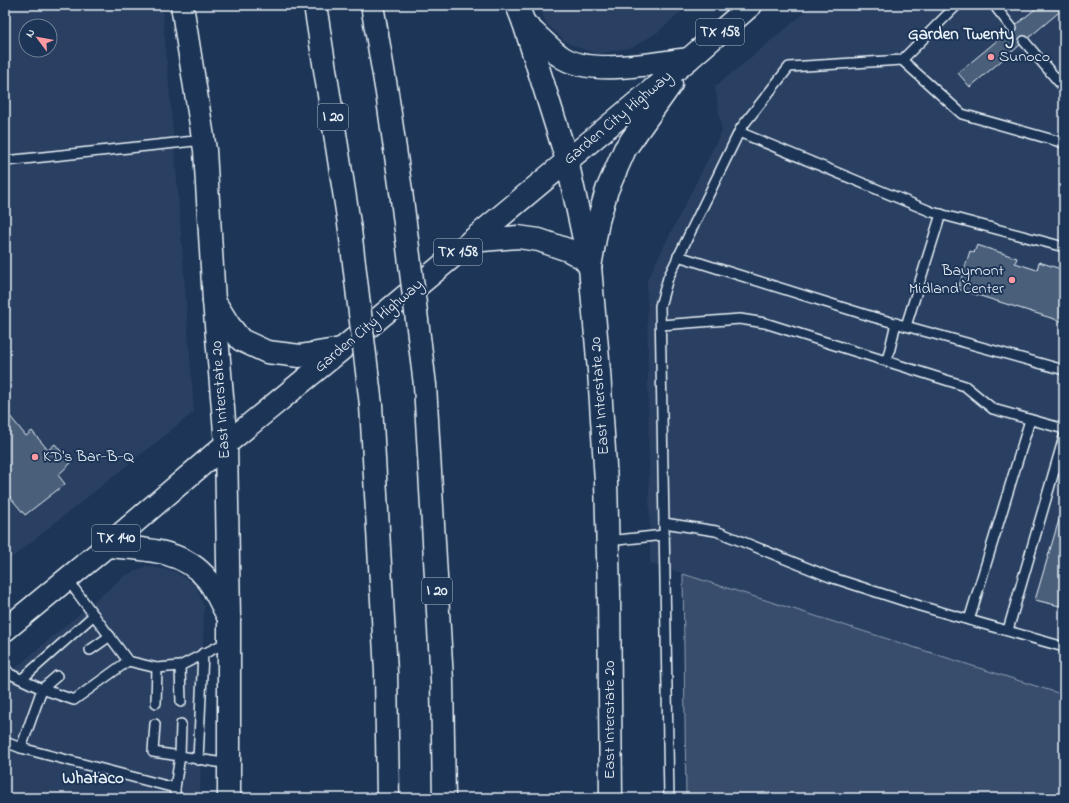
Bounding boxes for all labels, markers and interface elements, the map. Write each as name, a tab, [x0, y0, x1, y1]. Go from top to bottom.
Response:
north arrow	[18, 18, 58, 58]
road number: TX 158	[696, 19, 744, 45]
district label: Garden Twenty	[908, 22, 1015, 49]
text: N	[22, 26, 39, 41]
place label: Sunoco	[999, 45, 1050, 69]
marker: Sunoco	[986, 52, 996, 62]
street label: Garden City Highway	[558, 65, 678, 171]
road number: I 20	[318, 104, 348, 130]
road number: TX 158	[434, 239, 482, 265]
place label: Baymont Midland Center	[909, 259, 1005, 301]
street label: Garden City Highway	[309, 273, 429, 379]
marker: Baymont Midland Center	[1007, 275, 1017, 285]
street label: East Interstate 20	[584, 336, 616, 456]
street label: East Interstate 20	[205, 340, 237, 460]
place label: KD's Bar-B-Q	[43, 445, 134, 469]
marker: KD's Bar-B-Q	[30, 452, 40, 462]
road number: TX 140	[92, 525, 140, 551]
road number: I 20	[422, 578, 452, 604]
street label: East Interstate 20	[598, 661, 622, 779]
district label: Whataco	[62, 766, 124, 791]

